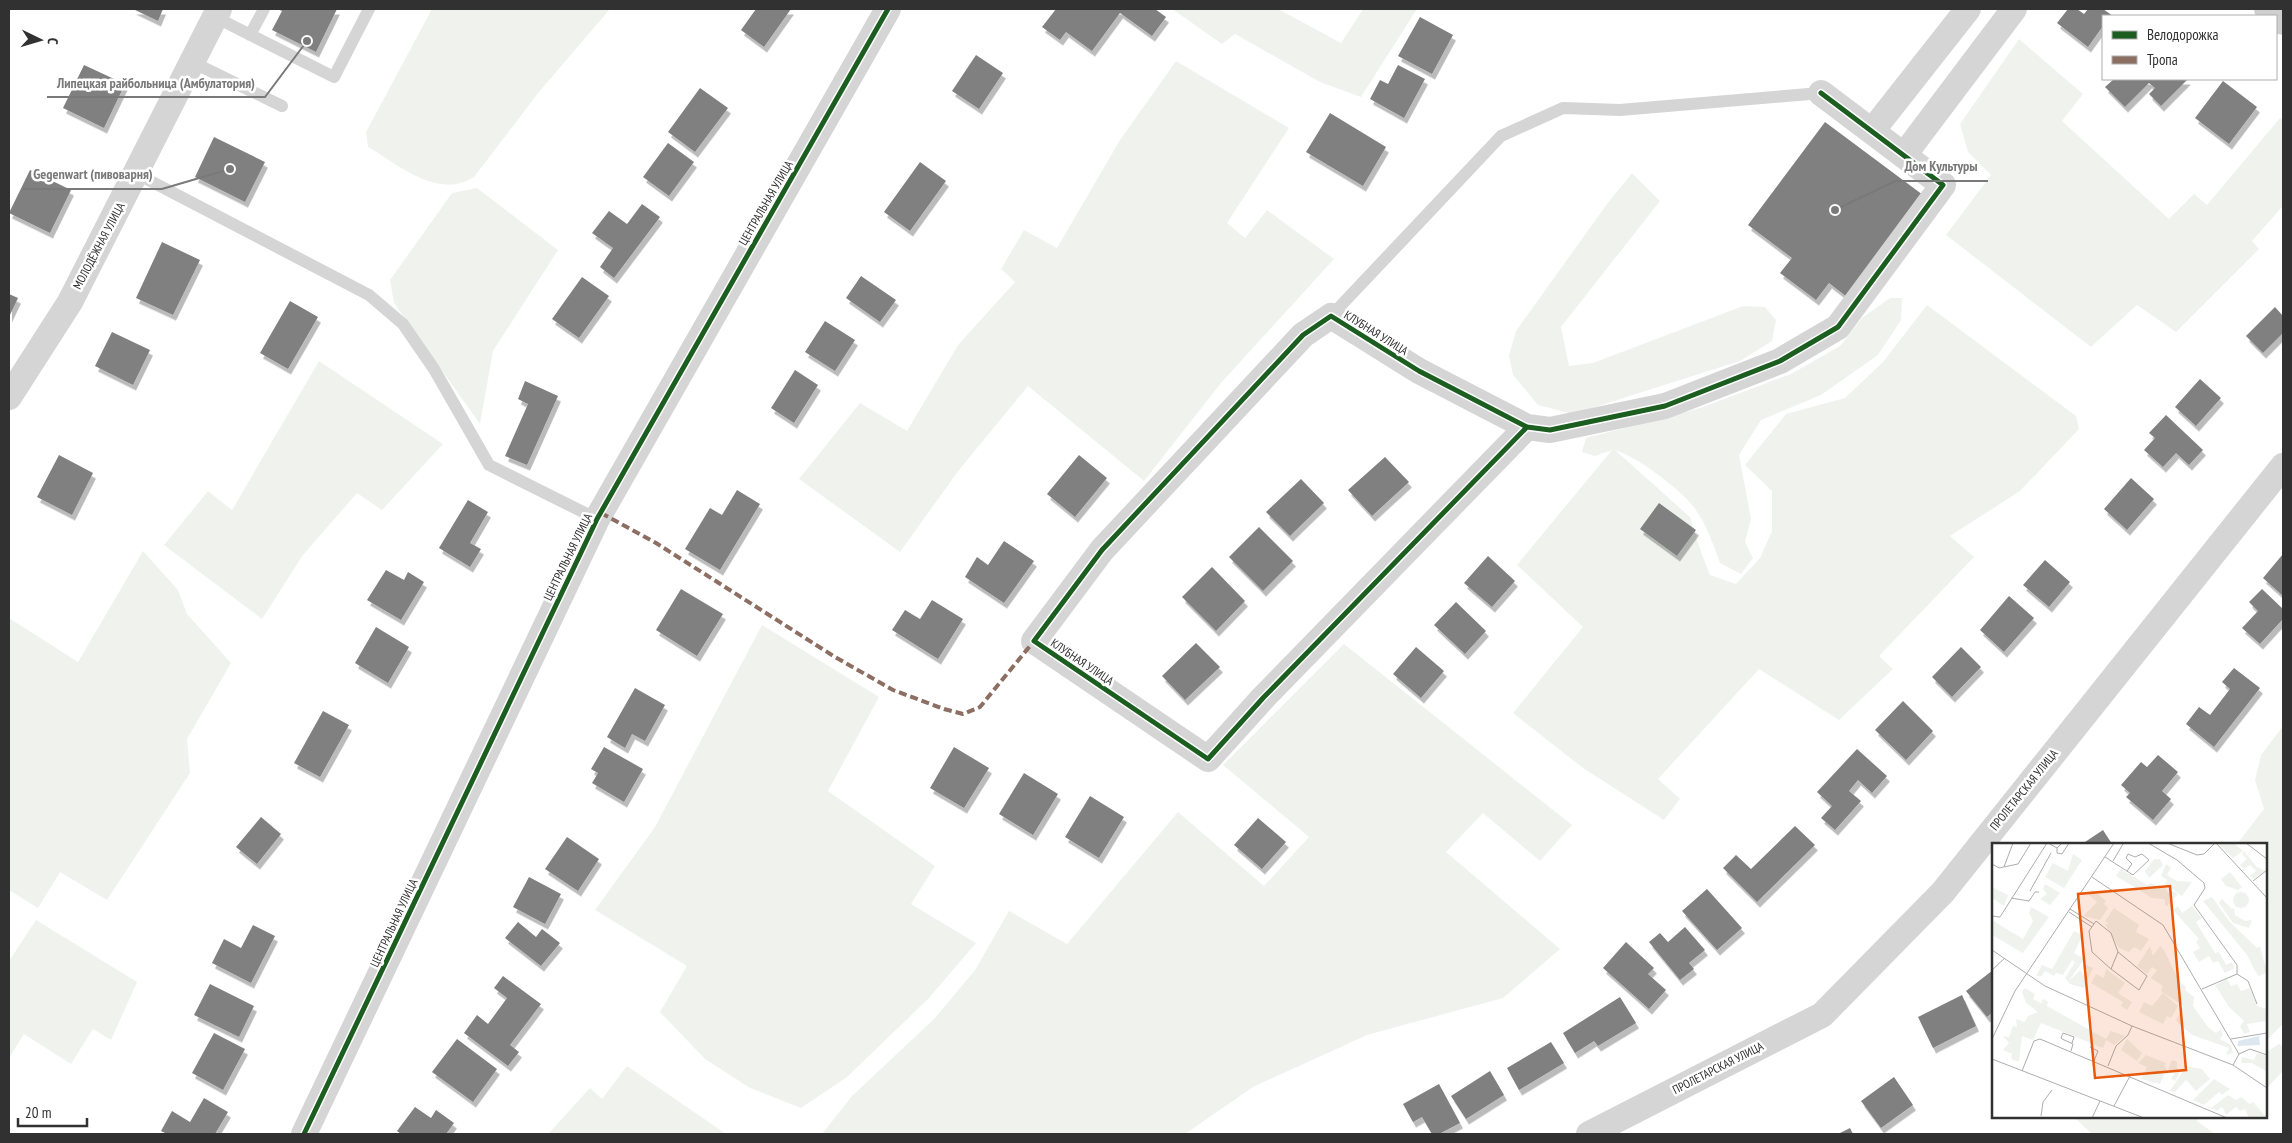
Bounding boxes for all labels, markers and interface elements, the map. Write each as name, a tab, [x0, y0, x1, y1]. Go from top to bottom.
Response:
north arrow	[15, 15, 65, 65]
legend	[2102, 15, 2277, 80]
text: Велодорожка	[2147, 25, 2218, 44]
text: С	[44, 37, 62, 46]
text: Тропа	[2147, 50, 2178, 69]
callout: Липецкая райбольница (Амбулатория)	[47, 68, 265, 97]
text: Липецкая райбольница (Амбулатория)	[56, 74, 255, 92]
callout: Дом Культуры	[1895, 152, 1988, 181]
street label: ЦЕНТРАЛЬНАЯ УЛИЦА	[735, 157, 796, 248]
text: Дом Культуры	[1904, 157, 1978, 175]
callout: Gegenwart (пивоварня)	[23, 160, 162, 189]
text: Gegenwart (пивоварня)	[33, 165, 153, 183]
street label: МОЛОДЁЖНАЯ УЛИЦА	[69, 200, 128, 292]
street label: КЛУБНАЯ УЛИЦА	[1342, 307, 1411, 358]
street label: ЦЕНТРАЛЬНАЯ УЛИЦА	[540, 510, 595, 603]
street label: КЛУБНАЯ УЛИЦА	[1048, 635, 1117, 688]
street label: ПРОЛЕТАРСКАЯ УЛИЦА	[1986, 746, 2061, 833]
inset map	[1992, 843, 2267, 1118]
street label: ЦЕНТРАЛЬНАЯ УЛИЦА	[367, 876, 421, 969]
street label: ПРОЛЕТАРСКАЯ УЛИЦА	[1670, 1038, 1766, 1097]
scale bar	[18, 1096, 86, 1128]
text: 20 m	[25, 1103, 51, 1122]

